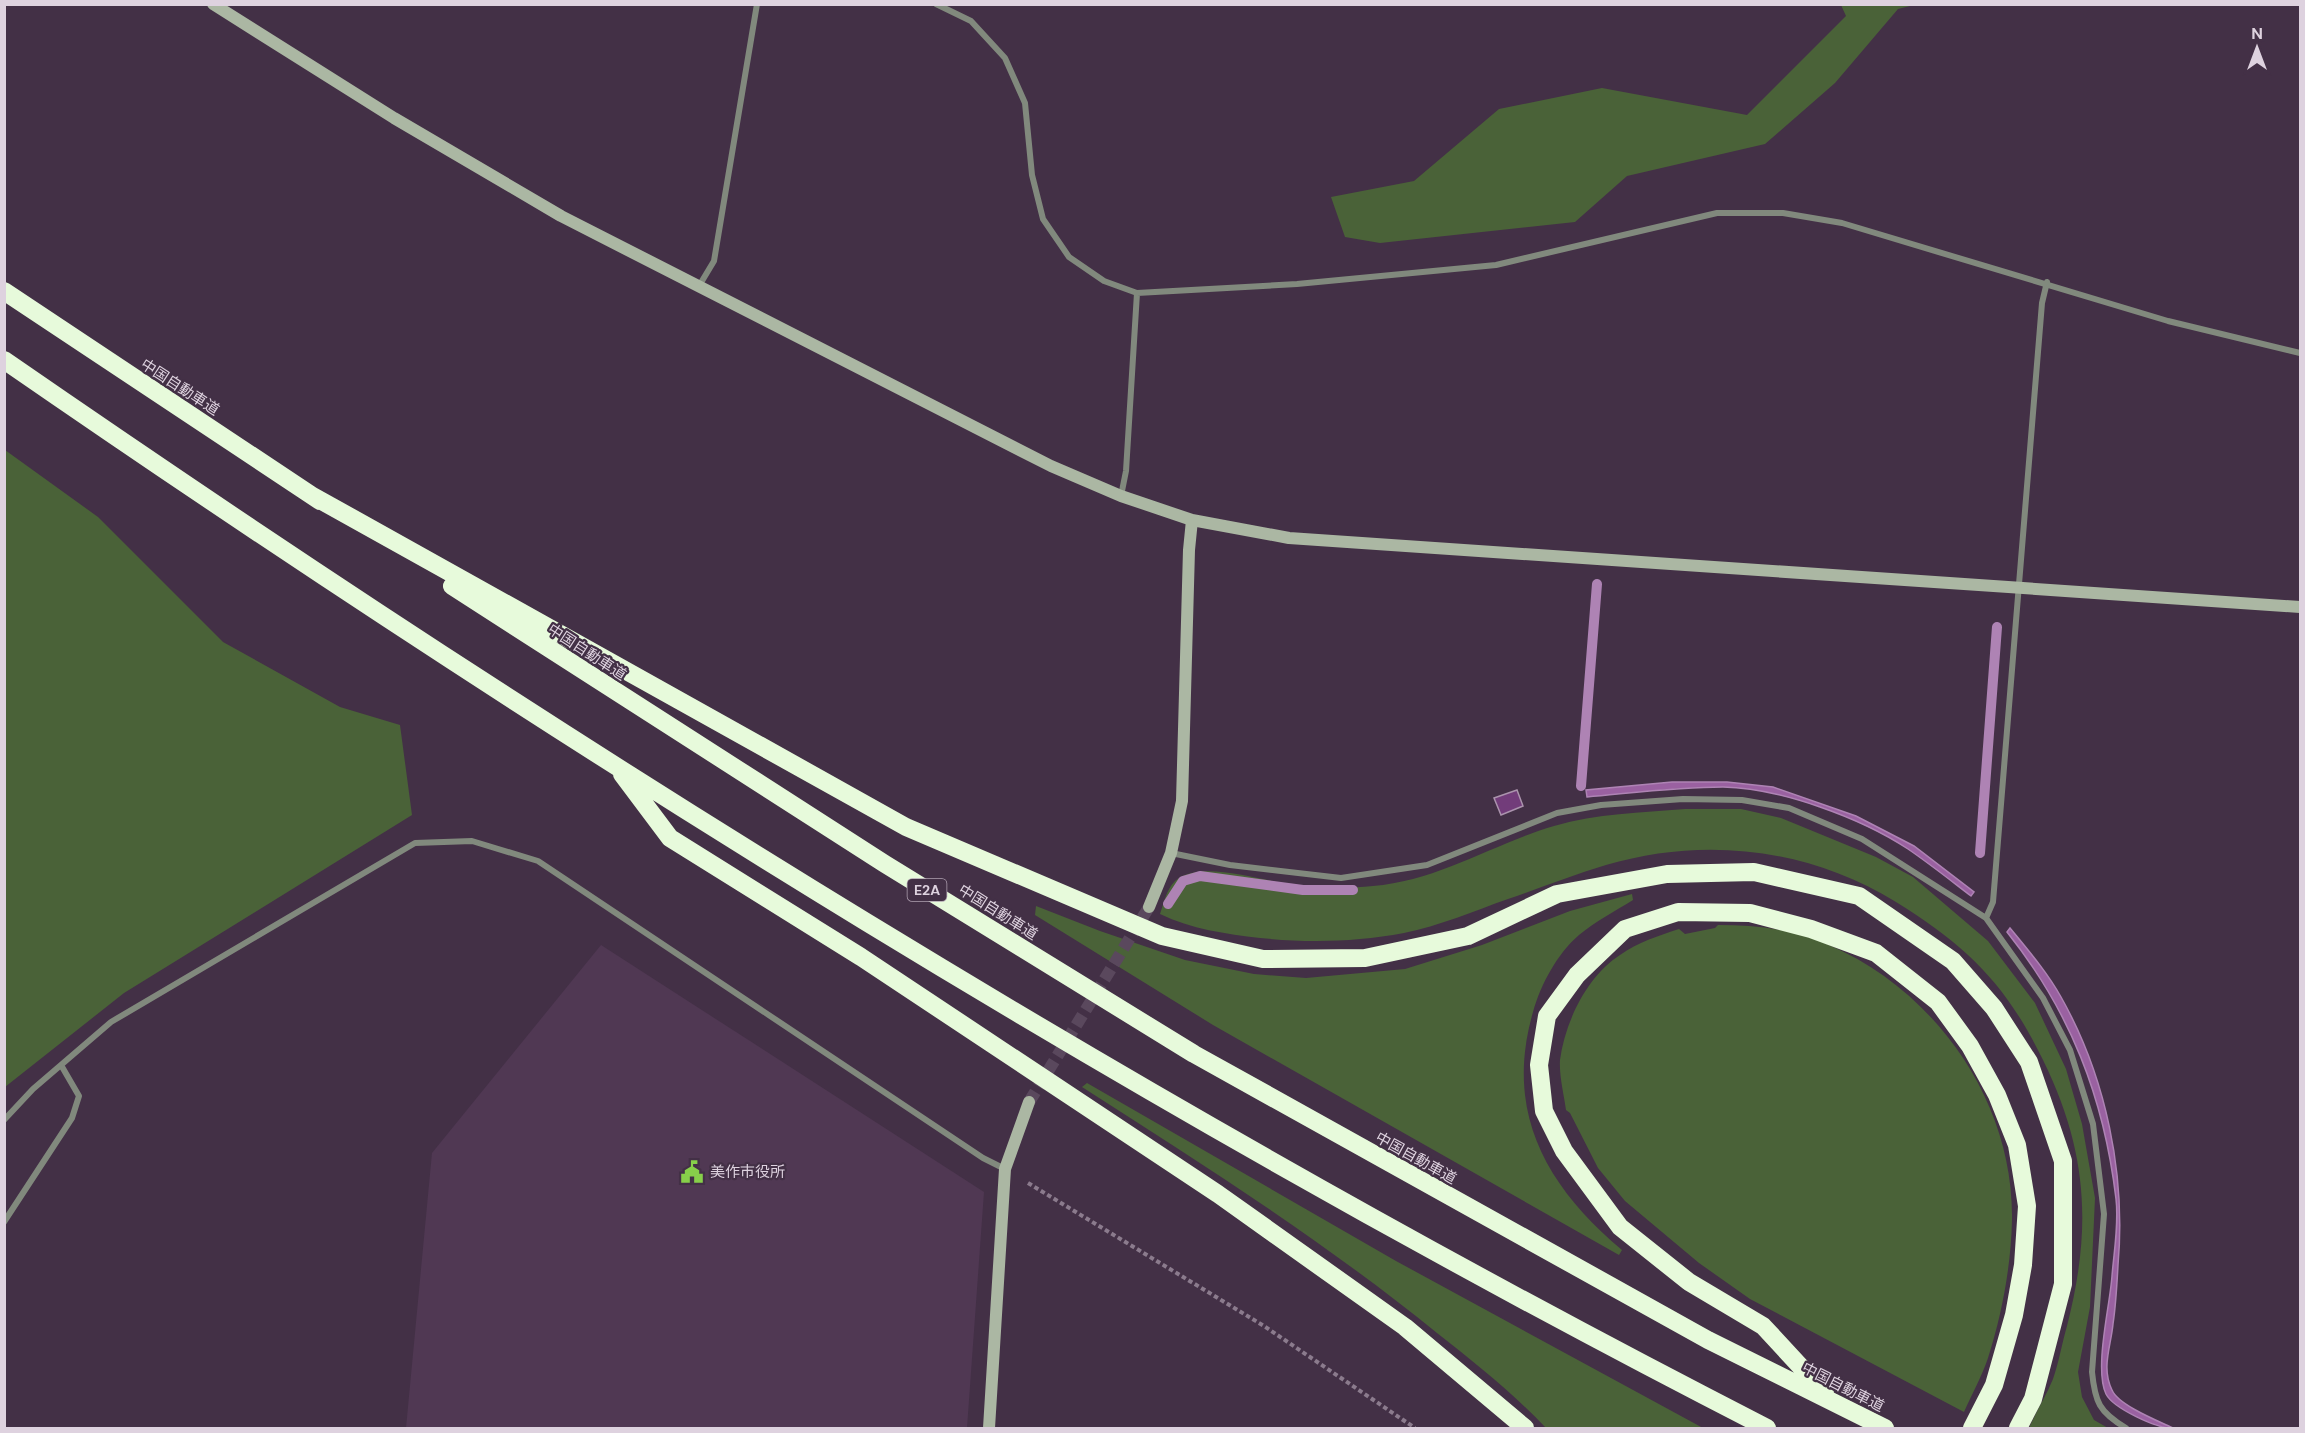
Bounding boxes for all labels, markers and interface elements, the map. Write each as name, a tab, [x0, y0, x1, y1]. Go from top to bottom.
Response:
north arrow	[2227, 18, 2287, 78]
text: N	[2251, 23, 2263, 44]
street label: 中国自動車道	[137, 354, 223, 420]
street label: 中国自動車道	[544, 619, 630, 685]
road number: E2A	[908, 879, 946, 901]
street label: 中国自動車道	[955, 880, 1041, 944]
street label: 中国自動車道	[1372, 1127, 1460, 1189]
public building icon: 美作市役所	[679, 1159, 705, 1185]
place label: 美作市役所	[710, 1162, 785, 1182]
street label: 中国自動車道	[1798, 1358, 1888, 1416]

